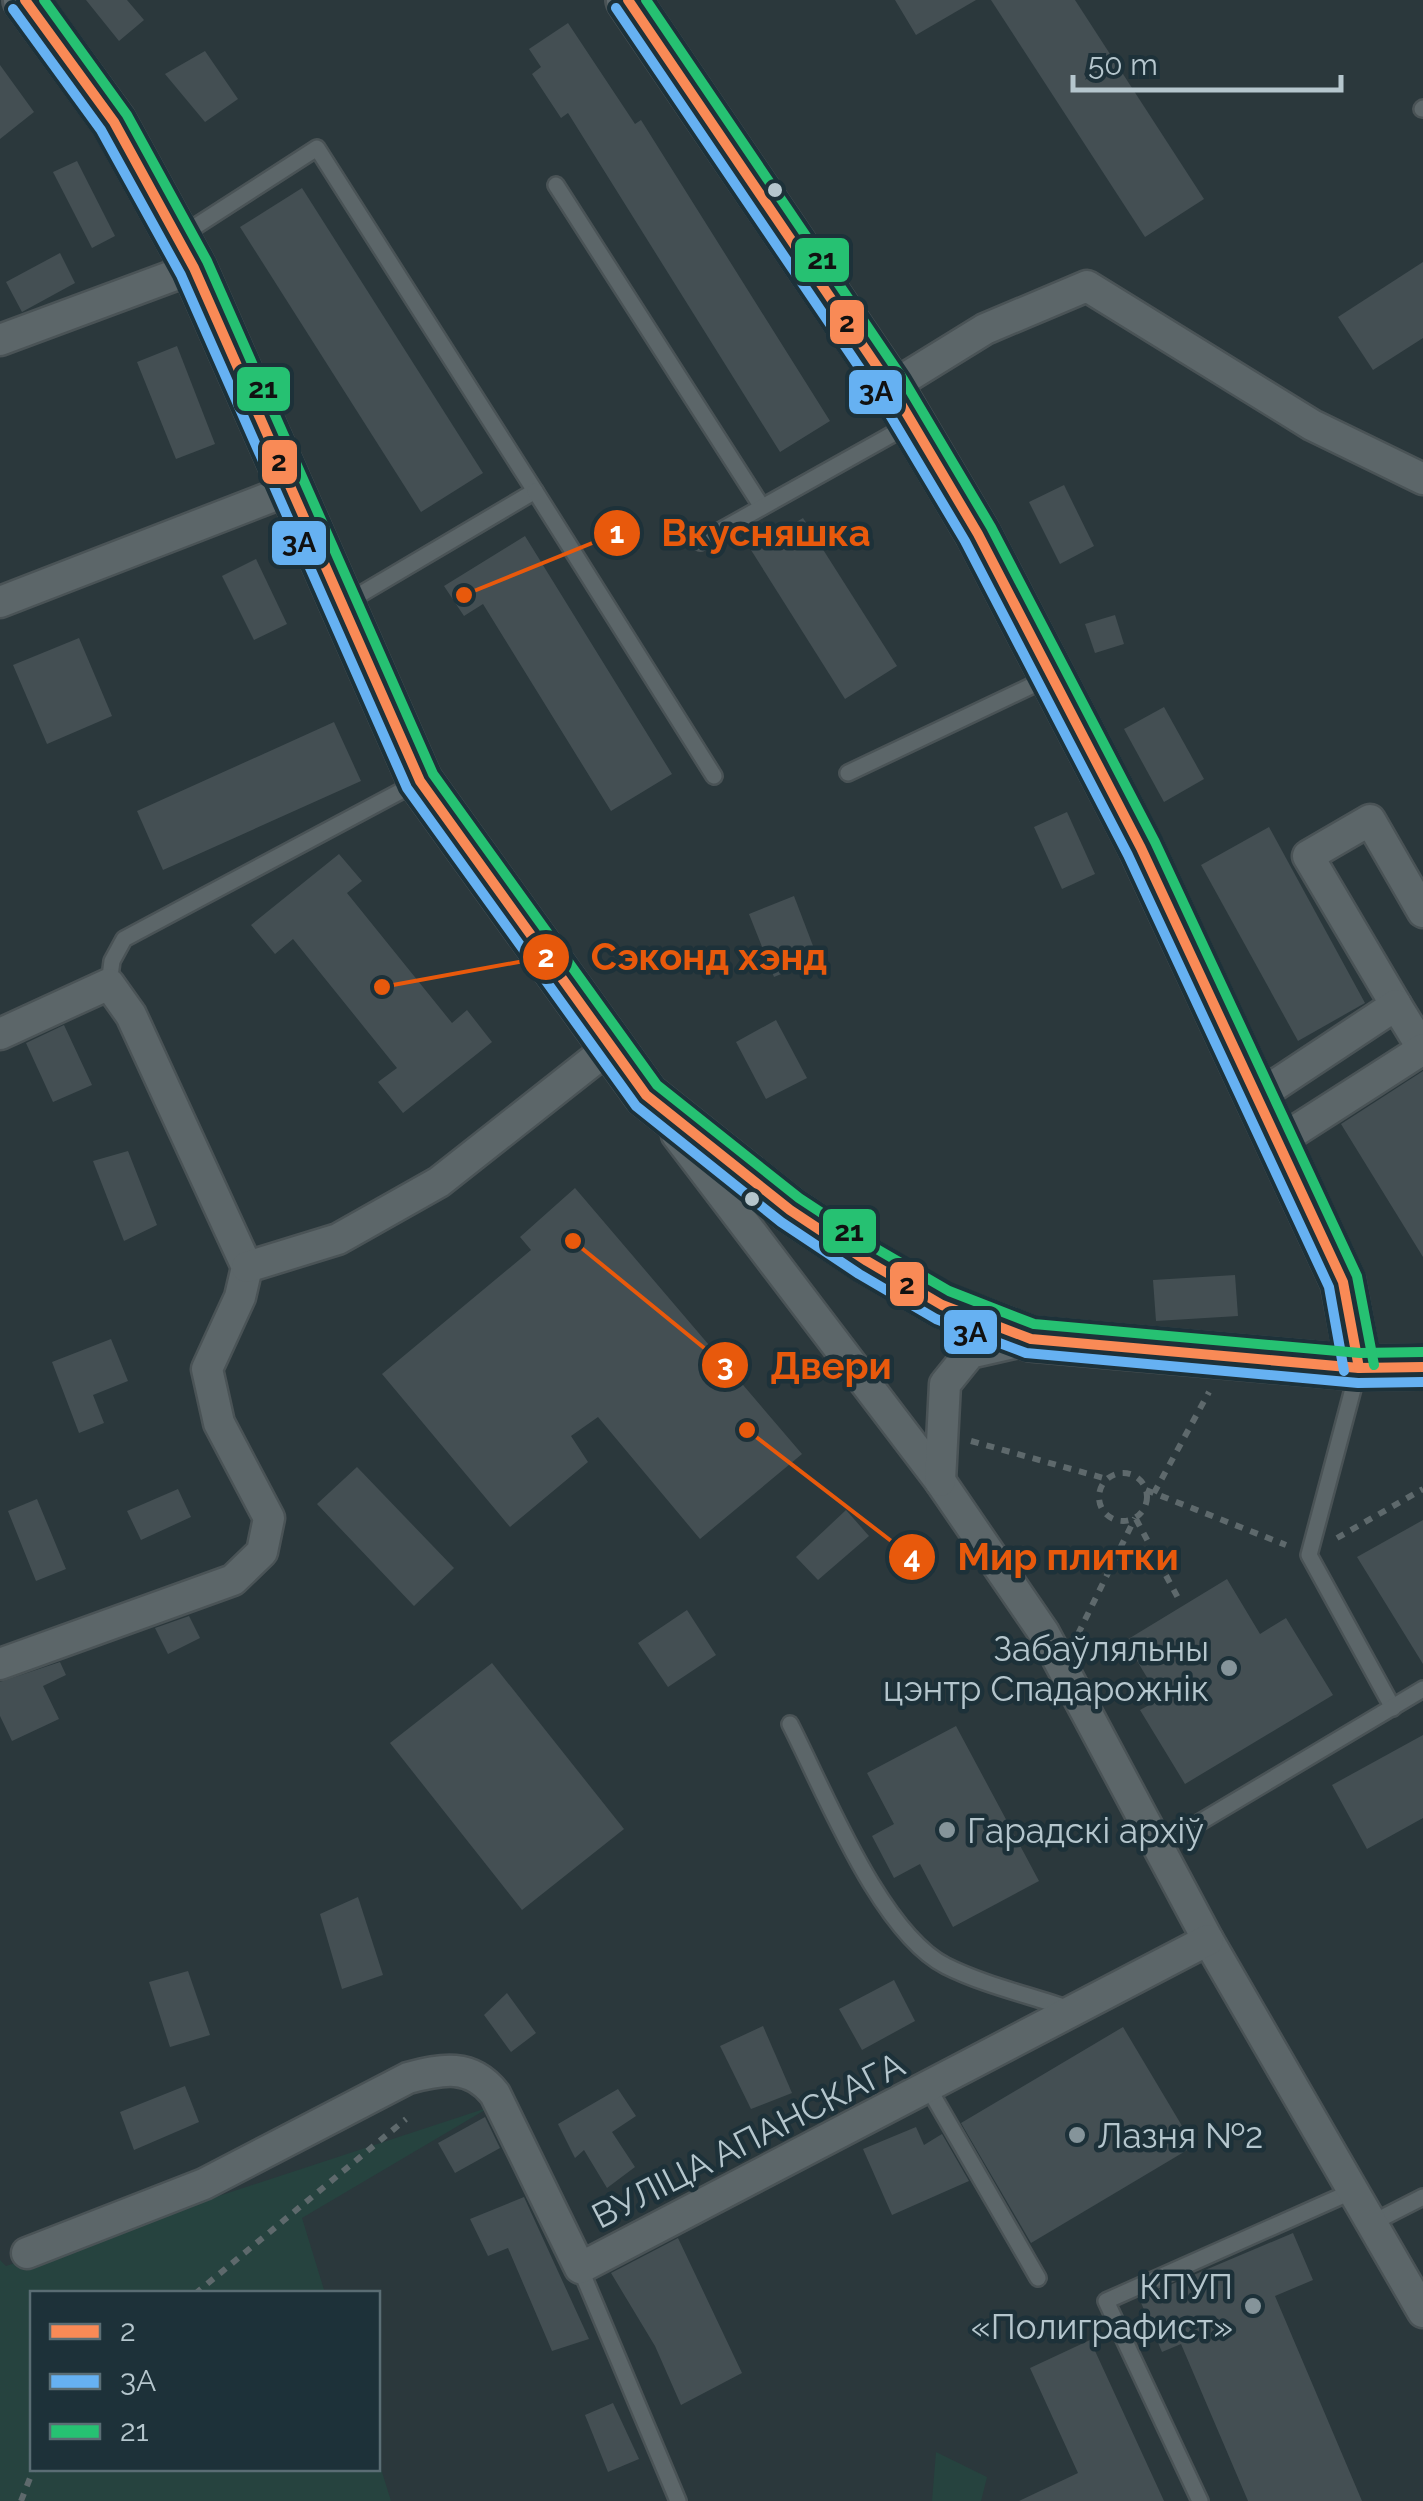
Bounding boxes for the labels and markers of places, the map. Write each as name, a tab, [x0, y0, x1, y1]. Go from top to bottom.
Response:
unlabelled marker	[765, 180, 785, 200]
callout: Вкусняшка	[592, 499, 891, 567]
callout: Сэконд хэнд	[521, 923, 847, 991]
unlabelled marker	[742, 1189, 762, 1209]
callout: Двери	[700, 1331, 912, 1399]
callout: Мир плитки	[887, 1523, 1199, 1591]
place label: Забаўляльны цэнтр Спадарожнік	[883, 1628, 1209, 1709]
marker: Забаўляльны цэнтр Спадарожнік	[1218, 1657, 1240, 1679]
place label: Гарадскі архіў	[967, 1810, 1204, 1851]
marker: Гарадскі архіў	[936, 1819, 958, 1841]
place label: Лазня №2	[1097, 2115, 1263, 2156]
marker: Лазня №2	[1066, 2124, 1088, 2146]
place label: КПУП «Полиграфист»	[971, 2266, 1233, 2347]
marker: КПУП «Полиграфист»	[1242, 2295, 1264, 2317]

